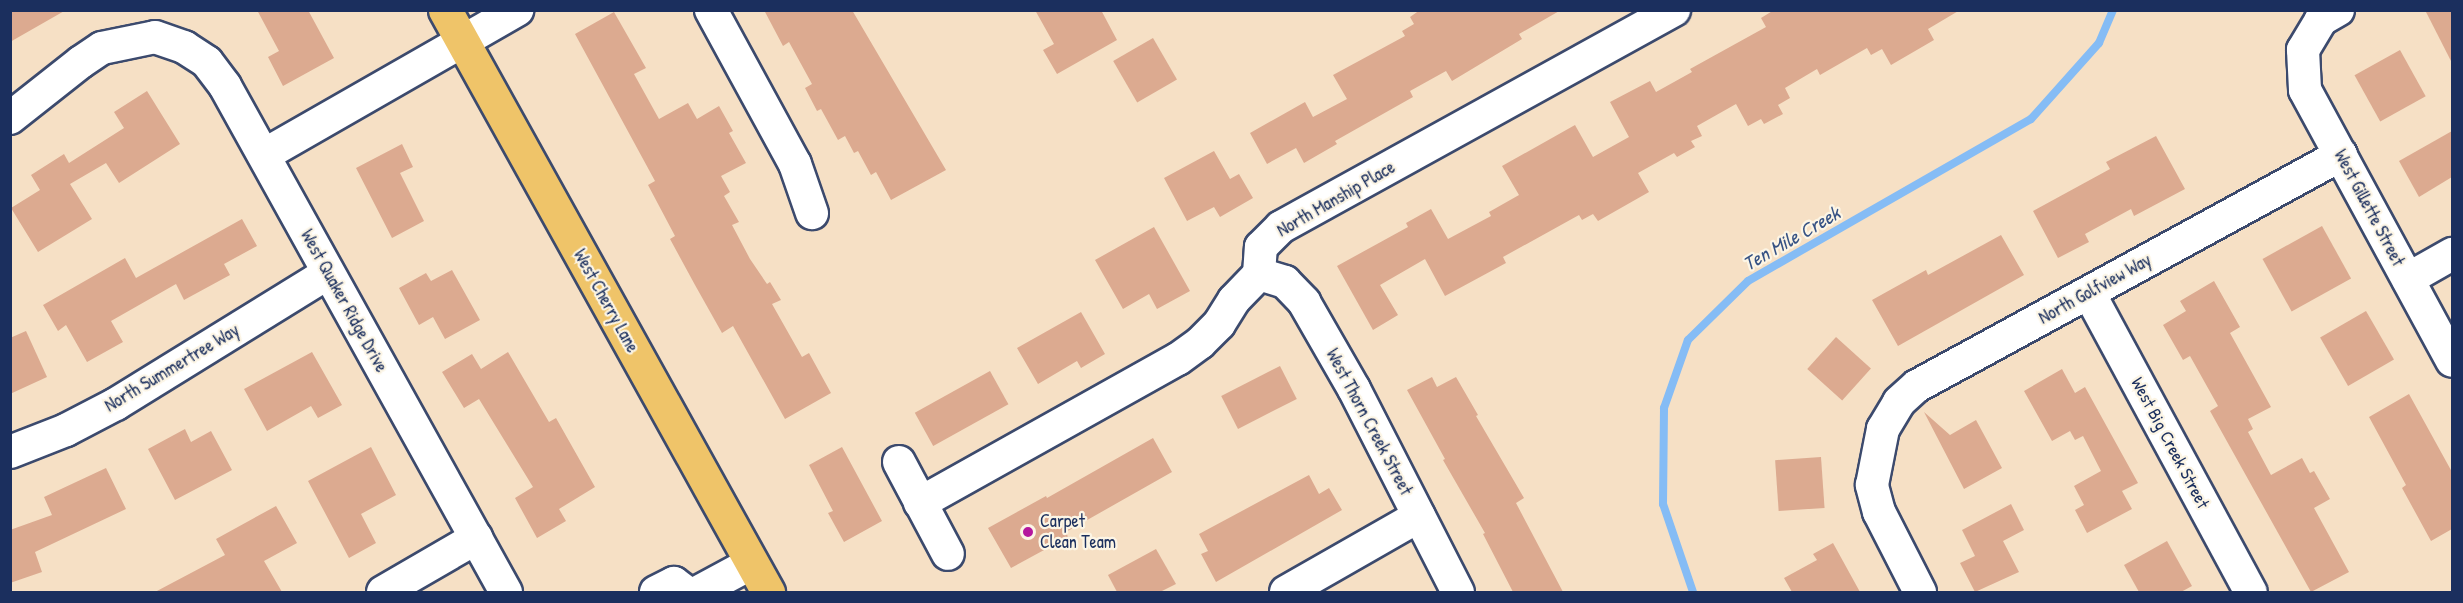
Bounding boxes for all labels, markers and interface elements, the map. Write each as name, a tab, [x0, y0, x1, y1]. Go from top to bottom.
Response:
street label: West Gillette Street	[2329, 146, 2409, 270]
street label: North Manship Place	[1273, 157, 1399, 241]
water label: Ten Mile Creek	[1738, 201, 1844, 275]
street label: West Quaker Ridge Drive	[296, 226, 392, 376]
street label: West Cherry Lane	[569, 246, 643, 356]
street label: North Golfview Way	[2035, 249, 2155, 329]
street label: North Summertree Way	[101, 319, 243, 417]
street label: West Thorn Creek Street	[1321, 345, 1417, 499]
street label: West Big Creek Street	[2126, 374, 2214, 512]
place label: Carpet Clean Team	[1040, 511, 1116, 554]
marker: Carpet Clean Team	[1021, 525, 1035, 539]

